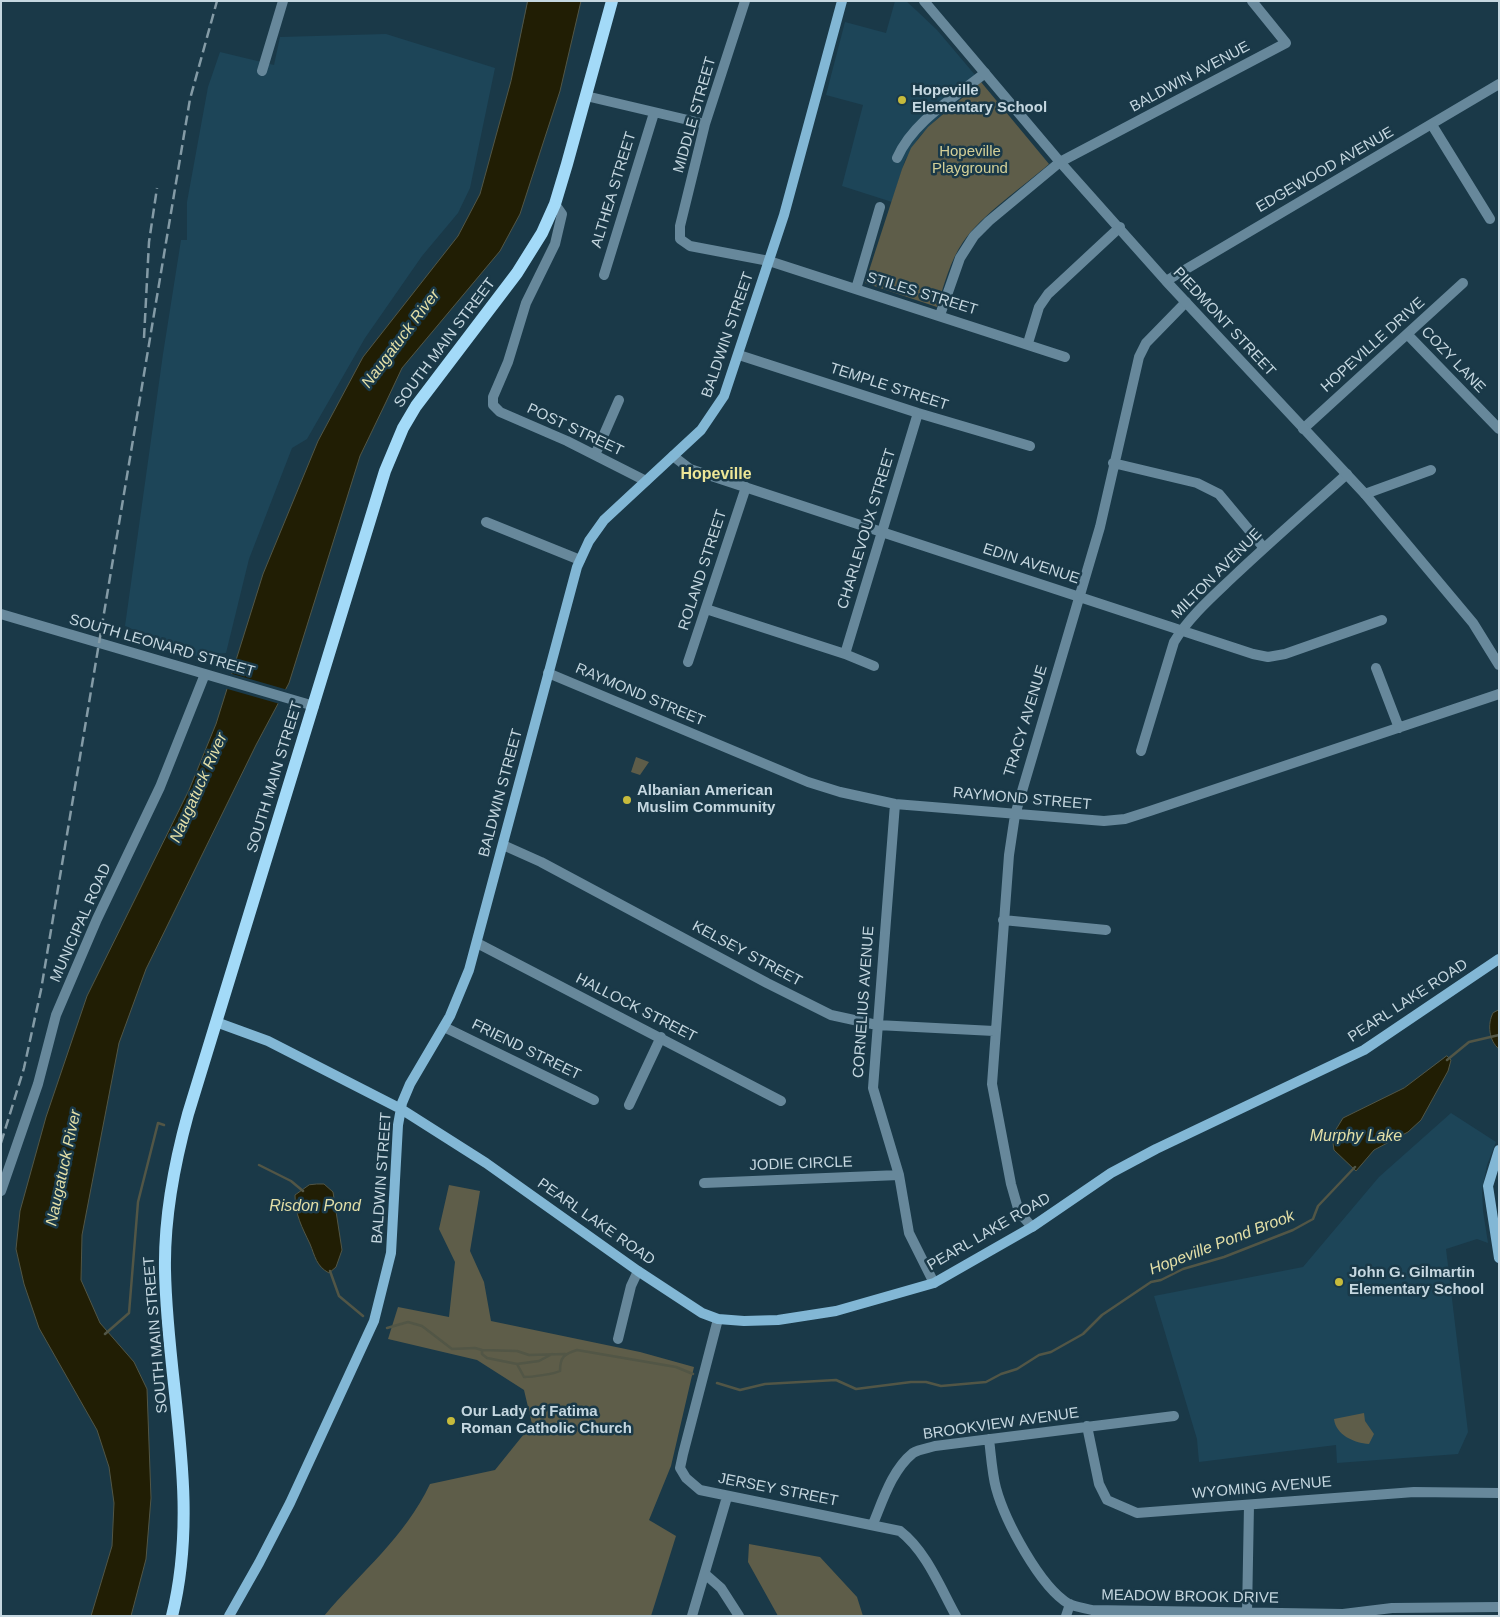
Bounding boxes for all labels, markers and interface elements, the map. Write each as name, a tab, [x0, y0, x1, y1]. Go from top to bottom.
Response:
street label: BALDWIN AVENUE	[1127, 38, 1253, 116]
street label: MIDDLE STREET	[670, 55, 720, 175]
place label: Hopeville Elementary School	[912, 82, 1047, 117]
marker: Hopeville Elementary School	[896, 94, 908, 106]
street label: EDGEWOOD AVENUE	[1253, 123, 1397, 217]
street label: ALTHEA STREET	[588, 130, 640, 250]
park label: Hopeville Playground	[932, 143, 1008, 178]
street label: PIEDMONT STREET	[1169, 264, 1279, 380]
street label: STILES STREET	[864, 269, 980, 319]
street label: BALDWIN STREET	[698, 270, 758, 400]
street label: SOUTH MAIN STREET	[390, 275, 500, 411]
water label: Naugatuck River	[358, 286, 444, 392]
street label: HOPEVILLE DRIVE	[1317, 294, 1429, 396]
street label: COZY LANE	[1417, 323, 1489, 397]
street label: TEMPLE STREET	[828, 359, 950, 415]
street label: POST STREET	[524, 400, 626, 460]
street label: CHARLEVOUX STREET	[834, 447, 900, 611]
district label: Hopeville	[680, 465, 752, 485]
street label: ROLAND STREET	[675, 507, 731, 633]
street label: MILTON AVENUE	[1168, 525, 1266, 623]
street label: EDIN AVENUE	[980, 540, 1082, 588]
street label: SOUTH LEONARD STREET	[67, 611, 257, 681]
street label: RAYMOND STREET	[573, 660, 707, 730]
street label: TRACY AVENUE	[1000, 663, 1052, 779]
street label: SOUTH MAIN STREET	[243, 699, 307, 855]
street label: BALDWIN STREET	[475, 727, 527, 859]
water label: Naugatuck River	[166, 730, 232, 846]
place label: Albanian American Muslim Community	[637, 782, 775, 817]
street label: RAYMOND STREET	[952, 784, 1092, 814]
marker: Albanian American Muslim Community	[621, 794, 633, 806]
street label: MUNICIPAL ROAD	[47, 861, 115, 985]
street label: KELSEY STREET	[689, 917, 805, 991]
street label: CORNELIUS AVENUE	[850, 925, 878, 1079]
street label: PEARL LAKE ROAD	[1345, 956, 1471, 1046]
street label: HALLOCK STREET	[572, 970, 700, 1046]
street label: FRIEND STREET	[468, 1016, 584, 1084]
water label: Naugatuck River	[42, 1108, 86, 1228]
street label: BALDWIN STREET	[368, 1112, 396, 1244]
water label: Murphy Lake	[1310, 1127, 1402, 1147]
street label: JODIE CIRCLE	[749, 1153, 853, 1175]
street label: PEARL LAKE ROAD	[534, 1175, 658, 1269]
street label: PEARL LAKE ROAD	[924, 1189, 1054, 1275]
water label: Risdon Pond	[269, 1197, 361, 1217]
water label: Hopeville Pond Brook	[1147, 1206, 1297, 1280]
street label: SOUTH MAIN STREET	[140, 1256, 172, 1414]
place label: John G. Gilmartin Elementary School	[1349, 1264, 1484, 1299]
marker: John G. Gilmartin Elementary School	[1333, 1276, 1345, 1288]
place label: Our Lady of Fatima Roman Catholic Church	[461, 1403, 632, 1438]
street label: BROOKVIEW AVENUE	[922, 1404, 1080, 1444]
marker: Our Lady of Fatima Roman Catholic Church	[445, 1415, 457, 1427]
street label: JERSEY STREET	[717, 1470, 839, 1510]
street label: WYOMING AVENUE	[1192, 1473, 1332, 1503]
street label: MEADOW BROOK DRIVE	[1101, 1586, 1279, 1608]

